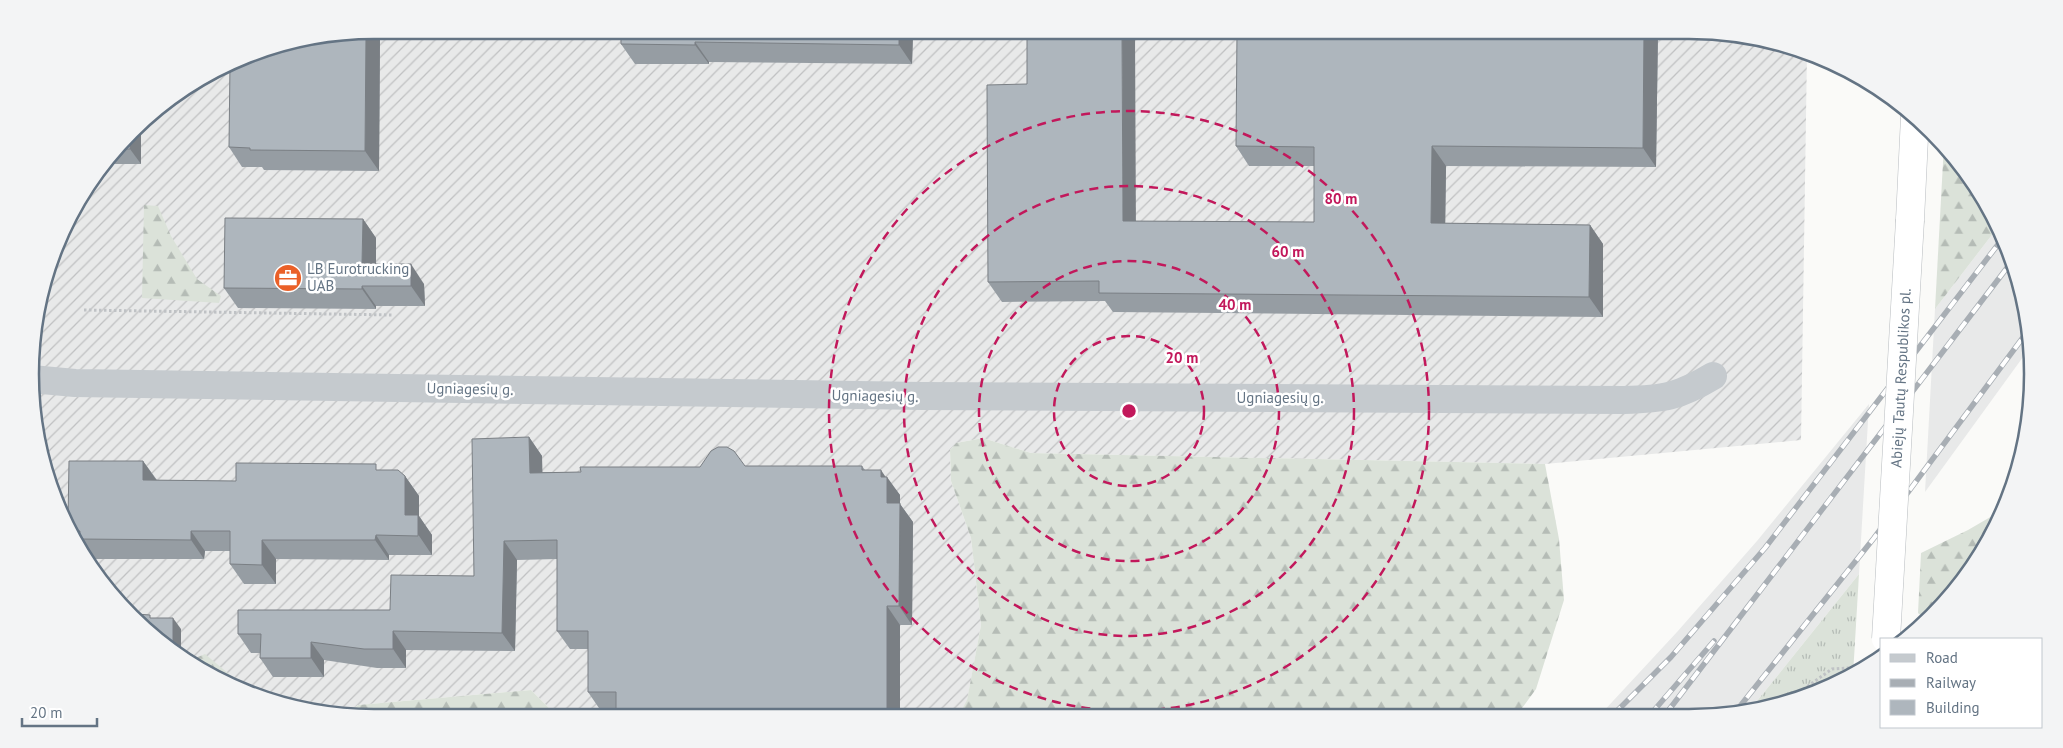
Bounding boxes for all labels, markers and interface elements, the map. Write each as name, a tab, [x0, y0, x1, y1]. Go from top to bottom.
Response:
text: 80 m	[1325, 189, 1357, 208]
text: 60 m	[1272, 242, 1304, 261]
place label: LB Eurotrucking UAB	[307, 259, 409, 295]
office icon: LB Eurotrucking UAB	[273, 263, 303, 293]
street label: Abiejų Tautų Respublikos pl.	[1886, 288, 1915, 468]
text: 40 m	[1219, 295, 1251, 314]
text: 20 m	[1166, 348, 1198, 367]
street label: Ugniagesių g.	[426, 378, 514, 399]
street label: Ugniagesių g.	[831, 385, 919, 406]
street label: Ugniagesių g.	[1237, 388, 1323, 407]
centre of rings	[1120, 402, 1138, 420]
legend	[1880, 638, 2043, 728]
text: Road	[1926, 648, 1958, 667]
text: Railway	[1926, 673, 1976, 692]
scale bar	[22, 696, 98, 728]
text: Building	[1926, 698, 1980, 717]
text: 20 m	[30, 703, 63, 722]

